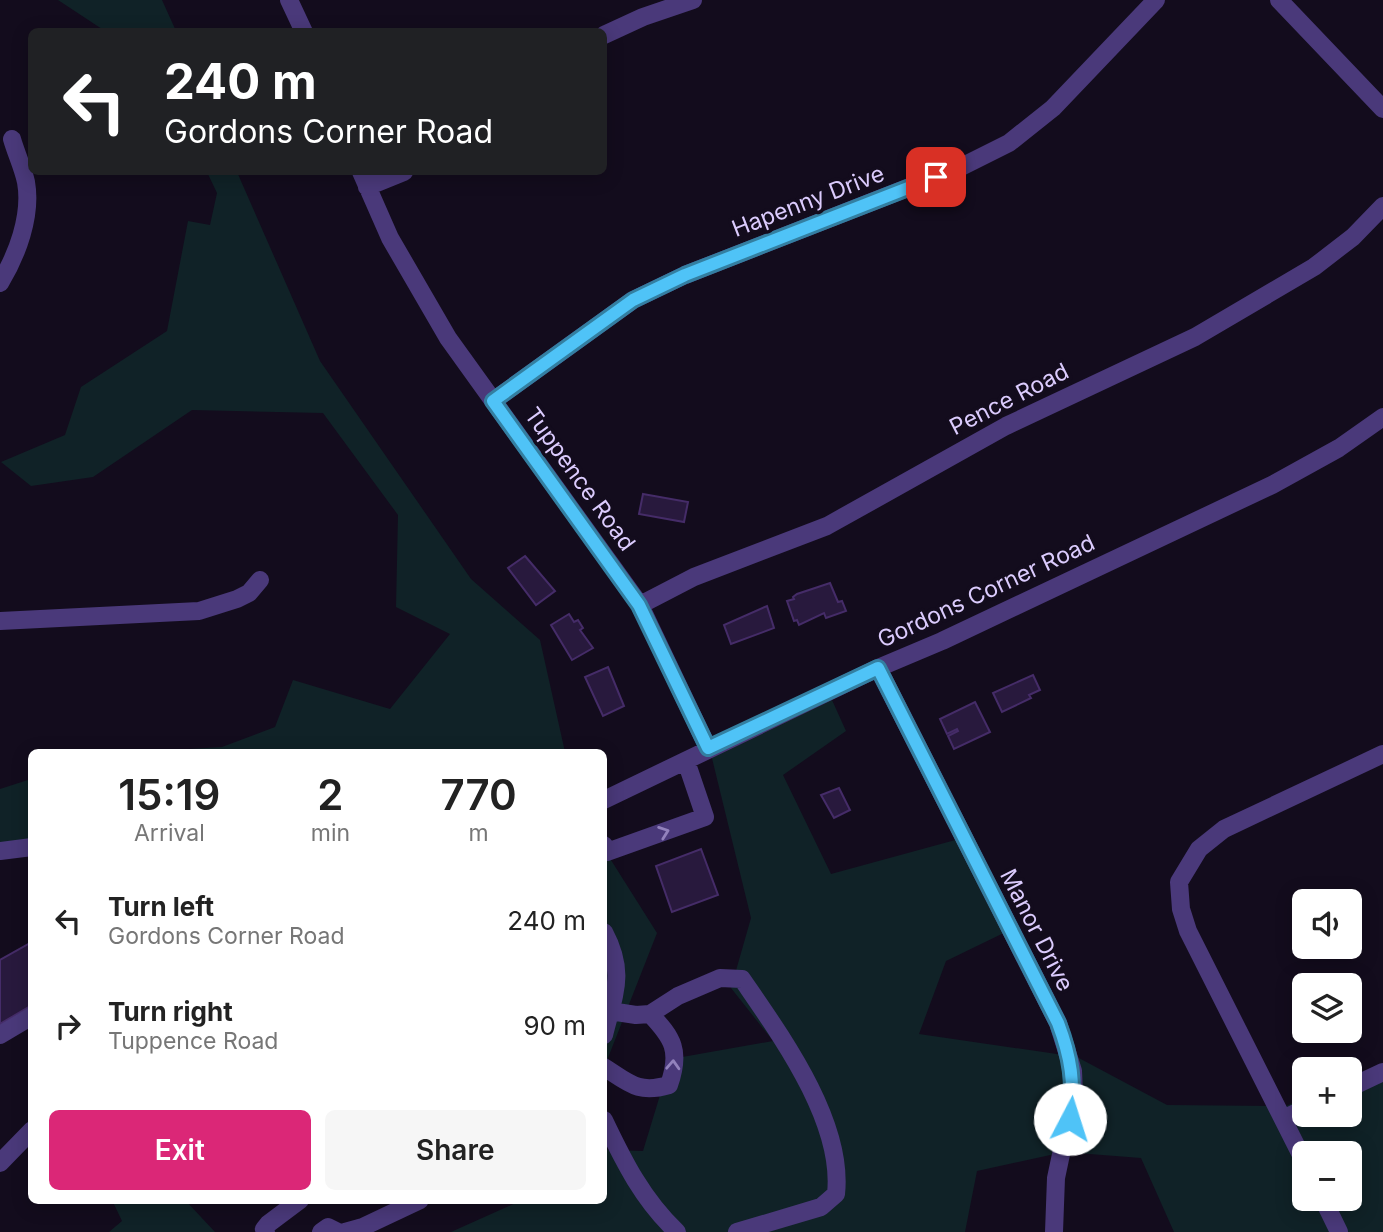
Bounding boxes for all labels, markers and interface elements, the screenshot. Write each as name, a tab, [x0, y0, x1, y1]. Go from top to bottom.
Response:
text: 240 m	[164, 52, 317, 111]
icon: left	[49, 56, 140, 147]
text: Gordons Corner Road	[164, 112, 493, 151]
pin	[906, 147, 966, 207]
icon: arrive	[917, 158, 955, 196]
street label: Hapenny Drive	[728, 159, 888, 243]
street label: Pence Road	[945, 357, 1073, 441]
street label: Tuppence Road	[519, 402, 641, 556]
street label: Gordons Corner Road	[873, 528, 1099, 654]
text: 15:19	[118, 769, 221, 820]
text: 2	[317, 769, 344, 820]
text: 770	[440, 769, 517, 820]
text: Arrival	[134, 819, 205, 847]
text: min	[311, 819, 350, 847]
text: m	[468, 819, 489, 847]
one-way arrow	[657, 826, 669, 840]
street label: Manor Drive	[994, 864, 1080, 996]
map controls	[1292, 889, 1362, 1211]
button: sound	[1292, 889, 1362, 959]
text: Turn left	[108, 891, 214, 922]
icon: left	[49, 902, 87, 940]
text: 240 m	[507, 905, 586, 936]
text: Gordons Corner Road	[108, 922, 345, 950]
button: layers	[1292, 973, 1362, 1043]
text: Turn right	[108, 996, 233, 1027]
icon: right	[49, 1007, 87, 1045]
text: 90 m	[523, 1010, 586, 1041]
text: Tuppence Road	[108, 1027, 278, 1055]
button: +	[1292, 1057, 1362, 1127]
one-way arrow	[665, 1059, 680, 1070]
position arrow	[1033, 1082, 1107, 1156]
button: Exit	[49, 1110, 311, 1190]
button: Share	[325, 1110, 586, 1190]
button: −	[1292, 1141, 1362, 1211]

